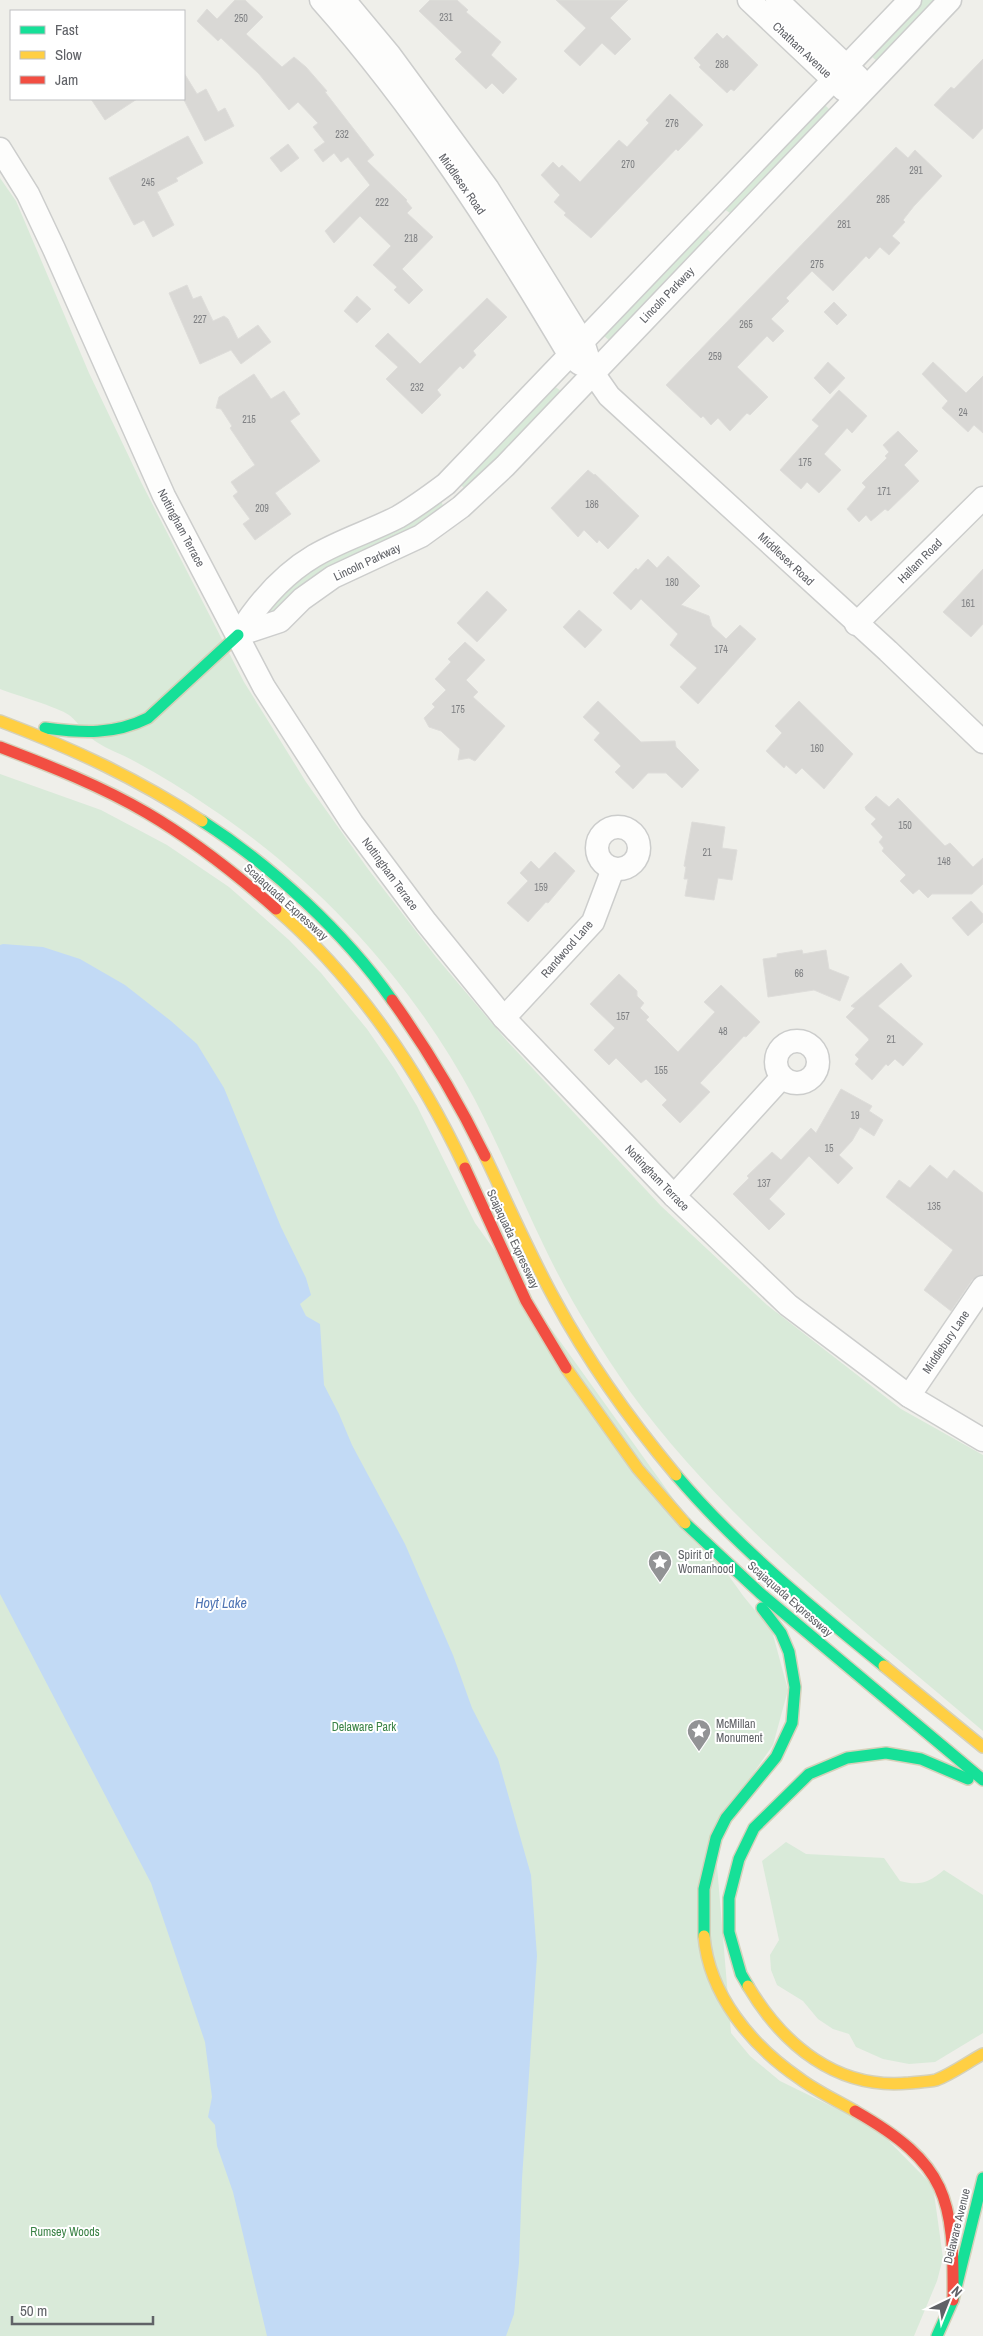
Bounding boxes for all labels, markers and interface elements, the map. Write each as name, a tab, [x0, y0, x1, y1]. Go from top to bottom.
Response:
legend	[10, 10, 185, 100]
house number: 231	[439, 11, 453, 24]
house number: 250	[234, 12, 248, 25]
street label: Chatham Avenue	[769, 18, 835, 82]
text: Fast	[55, 19, 79, 40]
text: Slow	[55, 44, 82, 65]
house number: 288	[715, 58, 729, 71]
text: Jam	[55, 69, 78, 90]
house number: 276	[665, 117, 679, 130]
house number: 232	[335, 128, 349, 141]
street label: Middlesex Road	[435, 150, 489, 218]
house number: 270	[621, 158, 635, 171]
house number: 291	[909, 164, 923, 177]
house number: 245	[141, 176, 155, 189]
house number: 285	[876, 193, 890, 206]
house number: 222	[375, 196, 389, 209]
house number: 281	[837, 218, 851, 231]
house number: 218	[404, 232, 418, 245]
house number: 275	[810, 258, 824, 271]
street label: Lincoln Parkway	[636, 263, 698, 327]
house number: 227	[193, 313, 207, 326]
house number: 265	[739, 318, 753, 331]
house number: 259	[708, 350, 722, 363]
house number: 232	[410, 381, 424, 394]
house number: 24	[958, 406, 968, 419]
house number: 215	[242, 413, 256, 426]
house number: 175	[798, 456, 812, 469]
house number: 171	[877, 485, 891, 498]
street label: Nottingham Terrace	[154, 486, 208, 570]
house number: 186	[585, 498, 599, 511]
house number: 209	[255, 502, 269, 515]
street label: Middlesex Road	[755, 529, 817, 589]
street label: Hallam Road	[894, 535, 946, 587]
street label: Lincoln Parkway	[331, 539, 403, 585]
house number: 180	[665, 576, 679, 589]
house number: 161	[961, 597, 975, 610]
house number: 174	[714, 643, 728, 656]
house number: 175	[451, 703, 465, 716]
house number: 160	[810, 742, 824, 755]
house number: 150	[898, 819, 912, 832]
street label: Nottingham Terrace	[358, 834, 422, 914]
house number: 21	[702, 846, 712, 859]
house number: 148	[937, 855, 951, 868]
street label: Scajaquada Expressway	[241, 860, 331, 944]
house number: 159	[534, 881, 548, 894]
street label: Randwood Lane	[537, 917, 597, 981]
house number: 66	[794, 967, 804, 980]
house number: 157	[616, 1010, 630, 1023]
house number: 48	[718, 1025, 728, 1038]
house number: 21	[886, 1033, 896, 1046]
house number: 155	[654, 1064, 668, 1077]
house number: 19	[850, 1109, 860, 1122]
street label: Nottingham Terrace	[621, 1141, 693, 1215]
house number: 15	[824, 1142, 834, 1155]
house number: 137	[757, 1177, 771, 1190]
street label: Scajaquada Expressway	[483, 1187, 543, 1291]
house number: 135	[927, 1200, 941, 1213]
street label: Middlebury Lane	[919, 1307, 973, 1377]
place label: Spirit of Womanhood	[678, 1547, 734, 1577]
place icon: Spirit of Womanhood	[647, 1549, 673, 1583]
street label: Scajaquada Expressway	[744, 1558, 836, 1640]
water label: Hoyt Lake	[195, 1594, 247, 1612]
place label: McMillan Monument	[716, 1716, 763, 1746]
place icon: McMillan Monument	[686, 1718, 712, 1752]
park label: Delaware Park	[332, 1719, 396, 1735]
street label: Delaware Avenue	[940, 2187, 974, 2265]
park label: Rumsey Woods	[30, 2224, 100, 2240]
north arrow	[923, 2276, 973, 2326]
text: N	[948, 2282, 966, 2301]
scale bar	[12, 2294, 154, 2326]
text: 50 m	[20, 2300, 47, 2321]

